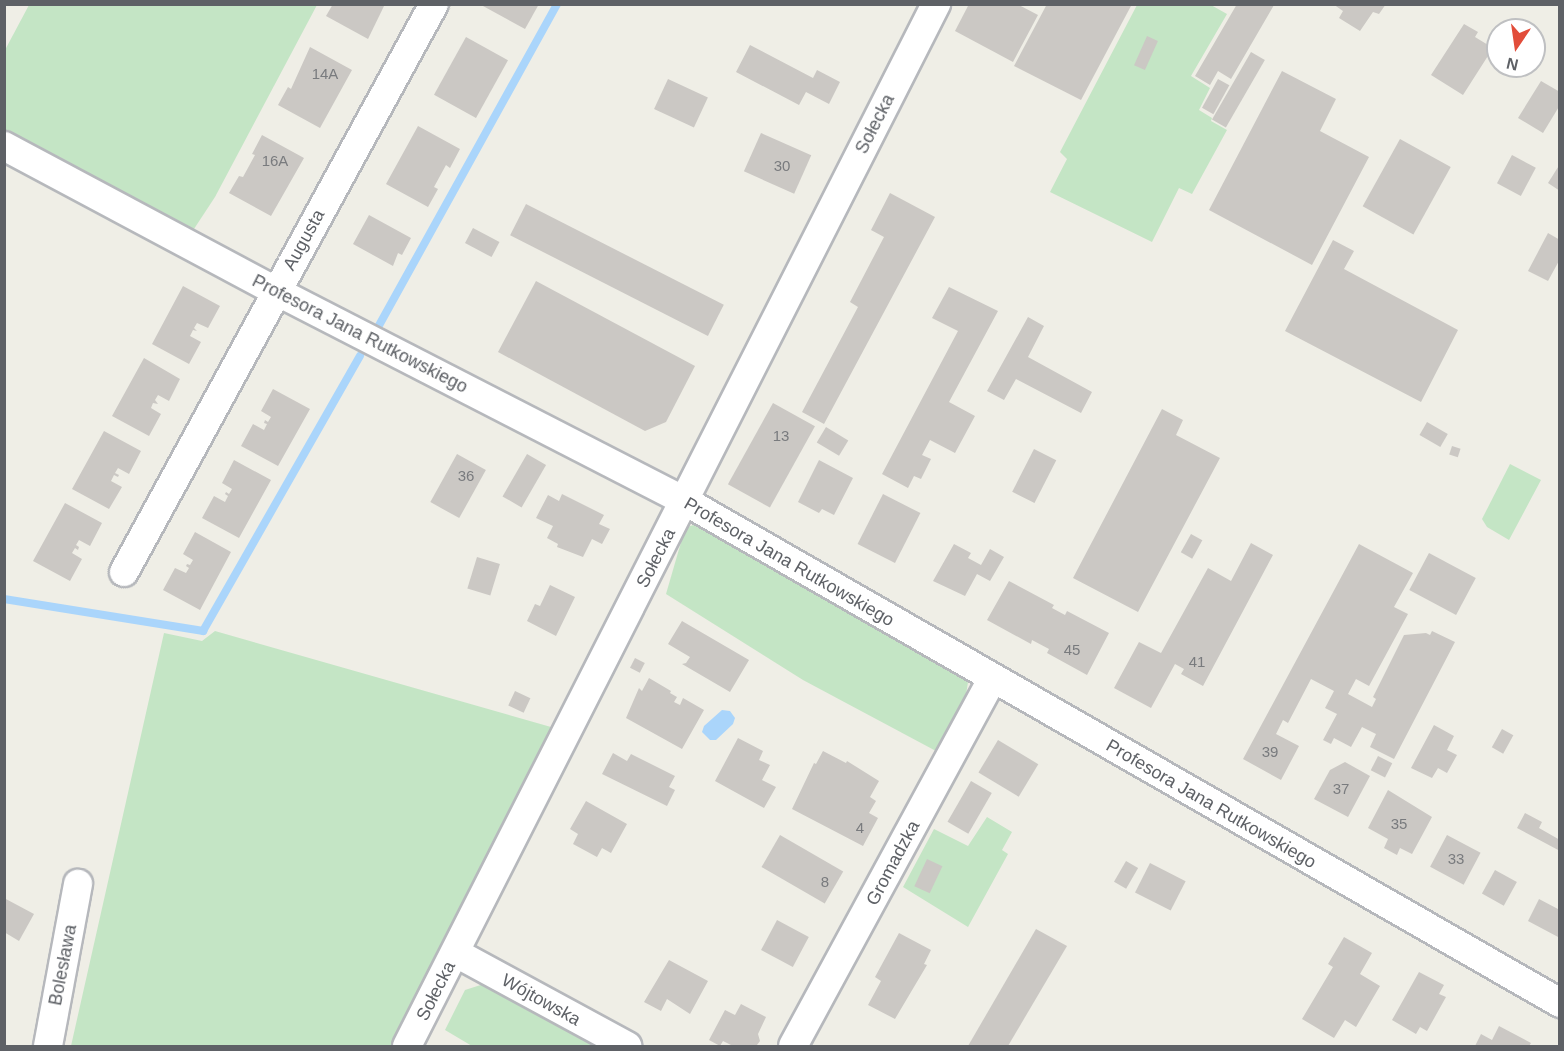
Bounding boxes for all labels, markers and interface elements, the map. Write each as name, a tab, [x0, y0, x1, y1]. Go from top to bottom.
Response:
north arrow	[1486, 18, 1546, 78]
text: N	[1505, 54, 1520, 74]
house number: 14A	[312, 65, 338, 83]
street label: Sołecka	[851, 91, 899, 157]
house number: 16A	[262, 152, 288, 170]
house number: 30	[774, 157, 790, 175]
street label: Augusta	[279, 206, 329, 274]
street label: Profesora Jana Rutkowskiego	[249, 270, 471, 398]
house number: 13	[773, 427, 789, 445]
house number: 36	[458, 467, 474, 485]
street label: Profesora Jana Rutkowskiego	[680, 493, 898, 631]
street label: Sołecka	[632, 525, 680, 591]
house number: 45	[1064, 641, 1080, 659]
house number: 41	[1189, 653, 1205, 671]
street label: Profesora Jana Rutkowskiego	[1102, 735, 1320, 873]
house number: 39	[1262, 743, 1278, 761]
house number: 37	[1333, 780, 1349, 798]
house number: 35	[1391, 815, 1407, 833]
street label: Gromadzka	[862, 817, 924, 909]
house number: 4	[856, 819, 864, 837]
house number: 33	[1448, 850, 1464, 868]
house number: 8	[821, 873, 829, 891]
street label: Bolesława	[45, 923, 81, 1007]
street label: Sołecka	[412, 958, 460, 1024]
street label: Wójtowska	[498, 969, 584, 1031]

